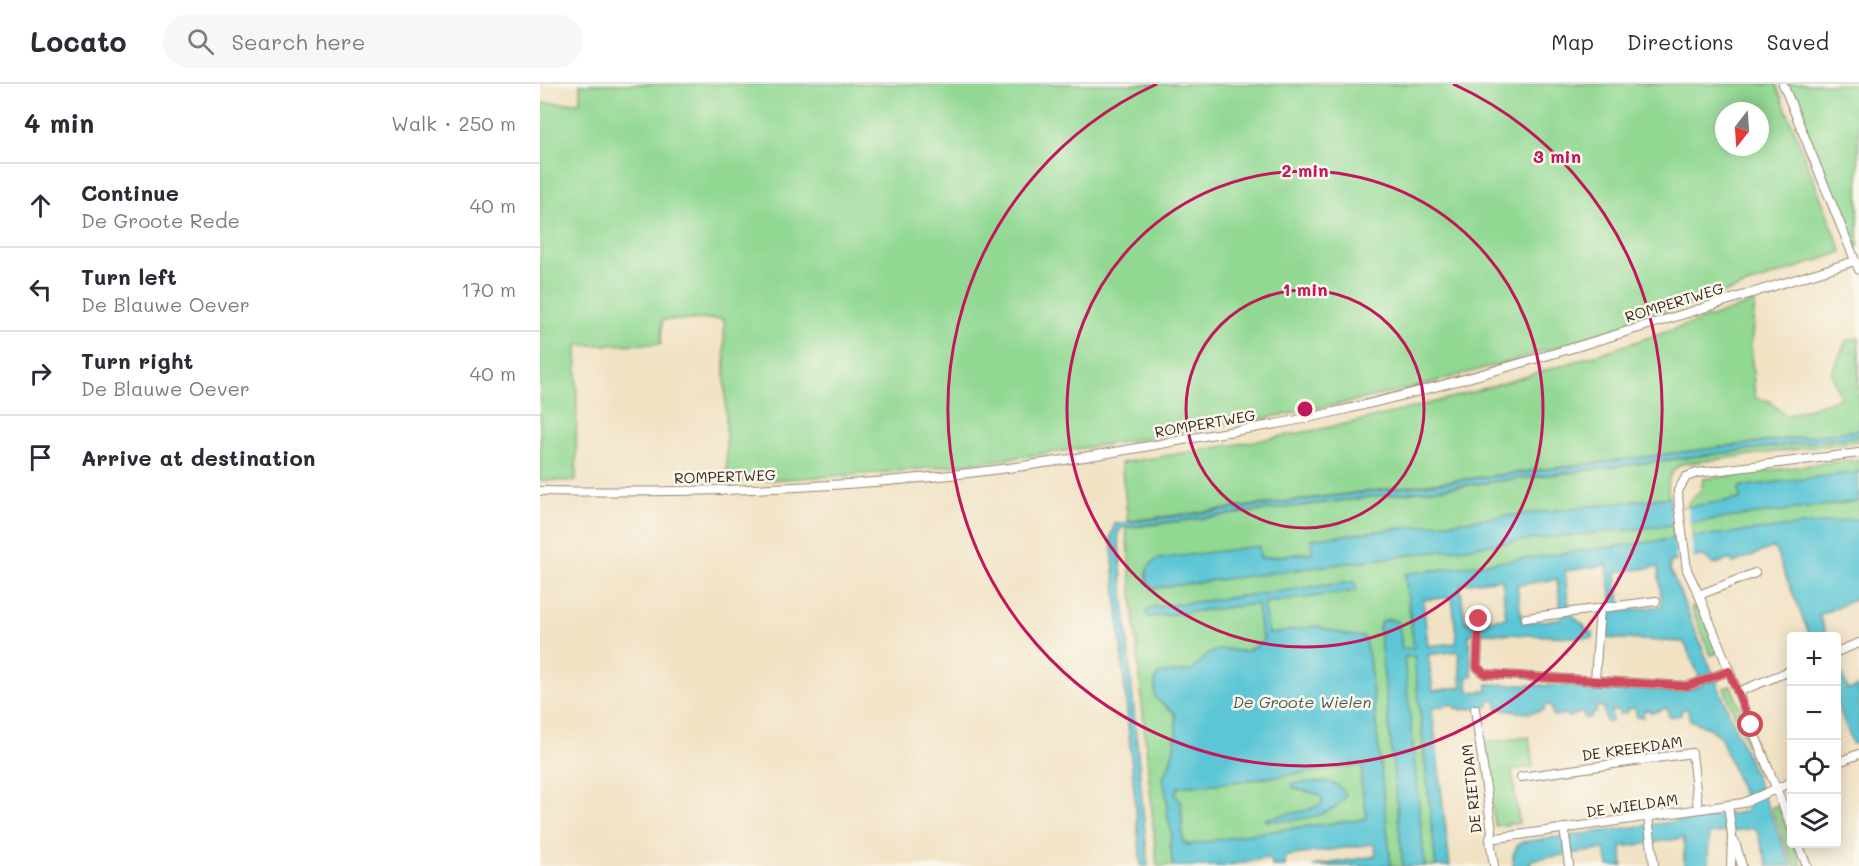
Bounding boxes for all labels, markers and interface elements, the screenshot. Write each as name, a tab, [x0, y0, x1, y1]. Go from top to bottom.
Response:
search box	[163, 14, 583, 68]
text: Locato	[30, 23, 127, 59]
icon: search	[184, 25, 217, 58]
text: Search here	[232, 27, 365, 56]
text: Map	[1551, 28, 1594, 55]
text: Directions	[1627, 28, 1734, 55]
text: Saved	[1767, 28, 1829, 55]
north arrow	[1715, 102, 1769, 156]
text: 4 min	[24, 106, 94, 140]
text: Walk · 250 m	[391, 110, 516, 136]
text: 3 min	[1533, 144, 1581, 168]
text: 2 min	[1281, 158, 1329, 182]
text: Continue	[81, 178, 179, 207]
icon: ahead	[24, 189, 57, 222]
text: 40 m	[470, 192, 516, 218]
text: De Groote Rede	[81, 207, 240, 233]
text: Turn left	[81, 262, 177, 291]
icon: left	[24, 273, 57, 306]
text: 170 m	[461, 276, 516, 302]
text: 1 min	[1282, 277, 1328, 301]
street label: ROMPERTWEG	[1622, 278, 1726, 326]
text: De Blauwe Oever	[81, 291, 250, 317]
text: Turn right	[81, 346, 193, 375]
icon: right	[24, 357, 57, 390]
text: 40 m	[470, 360, 516, 386]
text: De Blauwe Oever	[81, 375, 250, 401]
centre of rings	[1295, 399, 1315, 419]
street label: ROMPERTWEG	[1153, 404, 1257, 442]
icon: arrive	[24, 441, 57, 474]
text: Arrive at destination	[81, 443, 316, 472]
street label: ROMPERTWEG	[674, 464, 776, 488]
route end	[1465, 605, 1491, 631]
map controls	[1787, 632, 1841, 848]
button: +	[1787, 632, 1841, 686]
button: −	[1787, 686, 1841, 740]
water label: De Groote Wielen	[1233, 691, 1371, 712]
route start	[1737, 711, 1763, 737]
street label: DE KREEKDAM	[1580, 731, 1684, 765]
button: locate	[1787, 740, 1841, 794]
street label: DE RIETDAM	[1456, 743, 1486, 835]
street label: DE WIELDAM	[1585, 789, 1679, 821]
button: layers	[1787, 794, 1841, 848]

